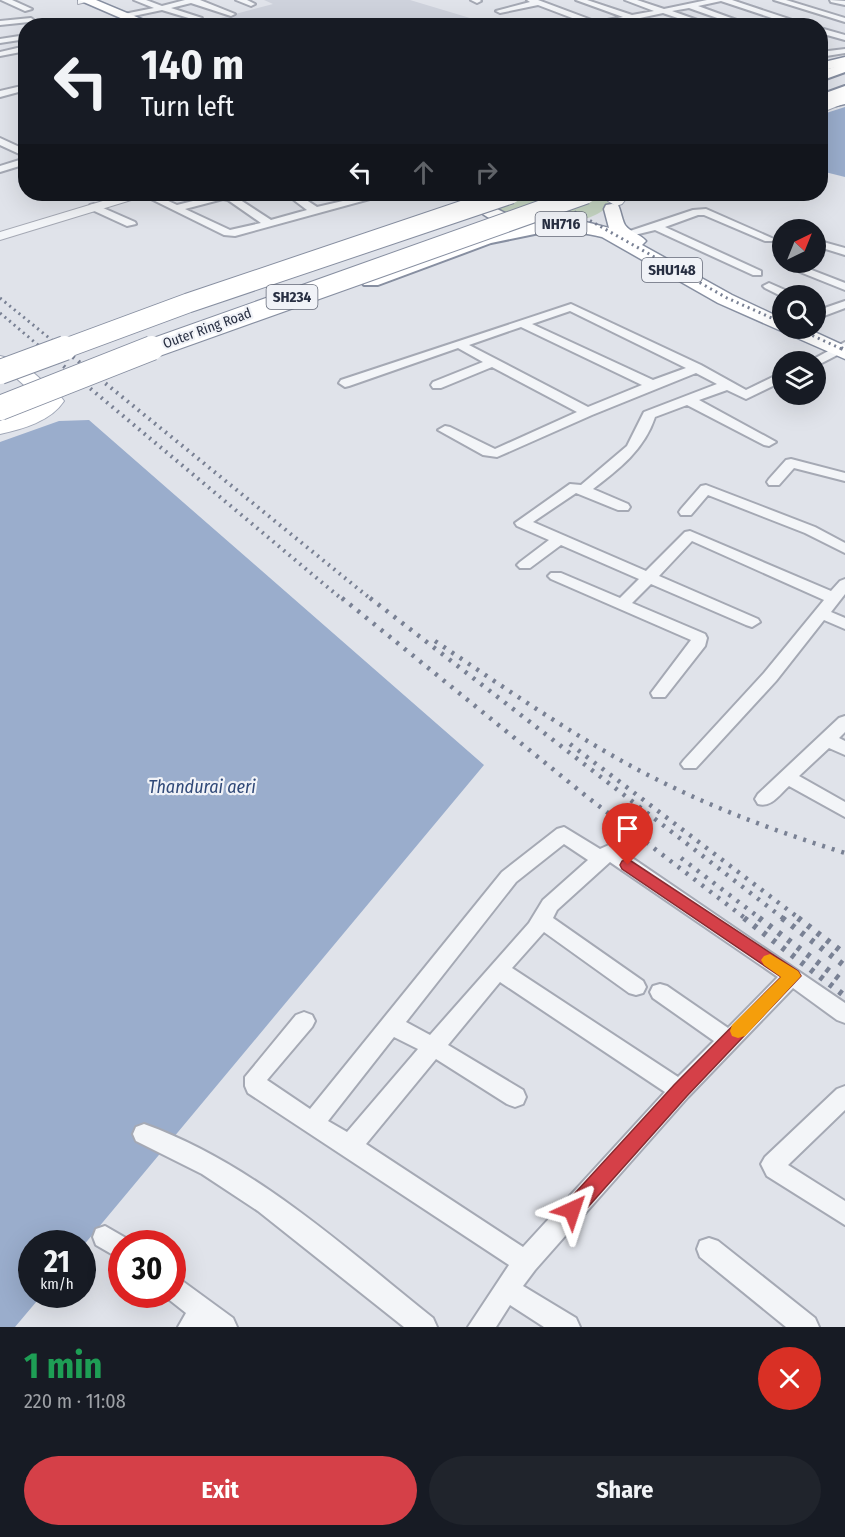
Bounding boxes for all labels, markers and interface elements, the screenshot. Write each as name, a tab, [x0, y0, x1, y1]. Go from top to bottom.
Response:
text: 140 m	[141, 40, 244, 90]
icon: left	[42, 42, 120, 120]
text: Turn left	[141, 91, 234, 123]
icon: left	[344, 156, 377, 189]
icon: ahead	[407, 156, 440, 189]
icon: right	[470, 156, 503, 189]
road number: NH716	[536, 212, 586, 236]
north arrow	[772, 219, 826, 273]
map controls	[772, 219, 826, 405]
road number: SHU148	[642, 258, 702, 282]
road number: SH234	[266, 285, 318, 309]
button: search	[772, 285, 826, 339]
street label: Outer Ring Road	[161, 305, 254, 352]
button: layers	[772, 351, 826, 405]
water label: Thandurai aeri	[148, 776, 256, 798]
pin	[602, 803, 653, 865]
icon: arrive	[611, 812, 644, 845]
position arrow	[540, 1178, 604, 1242]
speed limit sign: 30	[108, 1230, 186, 1308]
text: 21	[44, 1244, 70, 1280]
text: km/h	[40, 1275, 74, 1293]
text: 1 min	[24, 1344, 102, 1388]
button: close	[758, 1347, 821, 1410]
text: 220 m · 11:08	[24, 1389, 126, 1413]
button: Exit	[24, 1456, 417, 1525]
button: Share	[429, 1456, 821, 1525]

